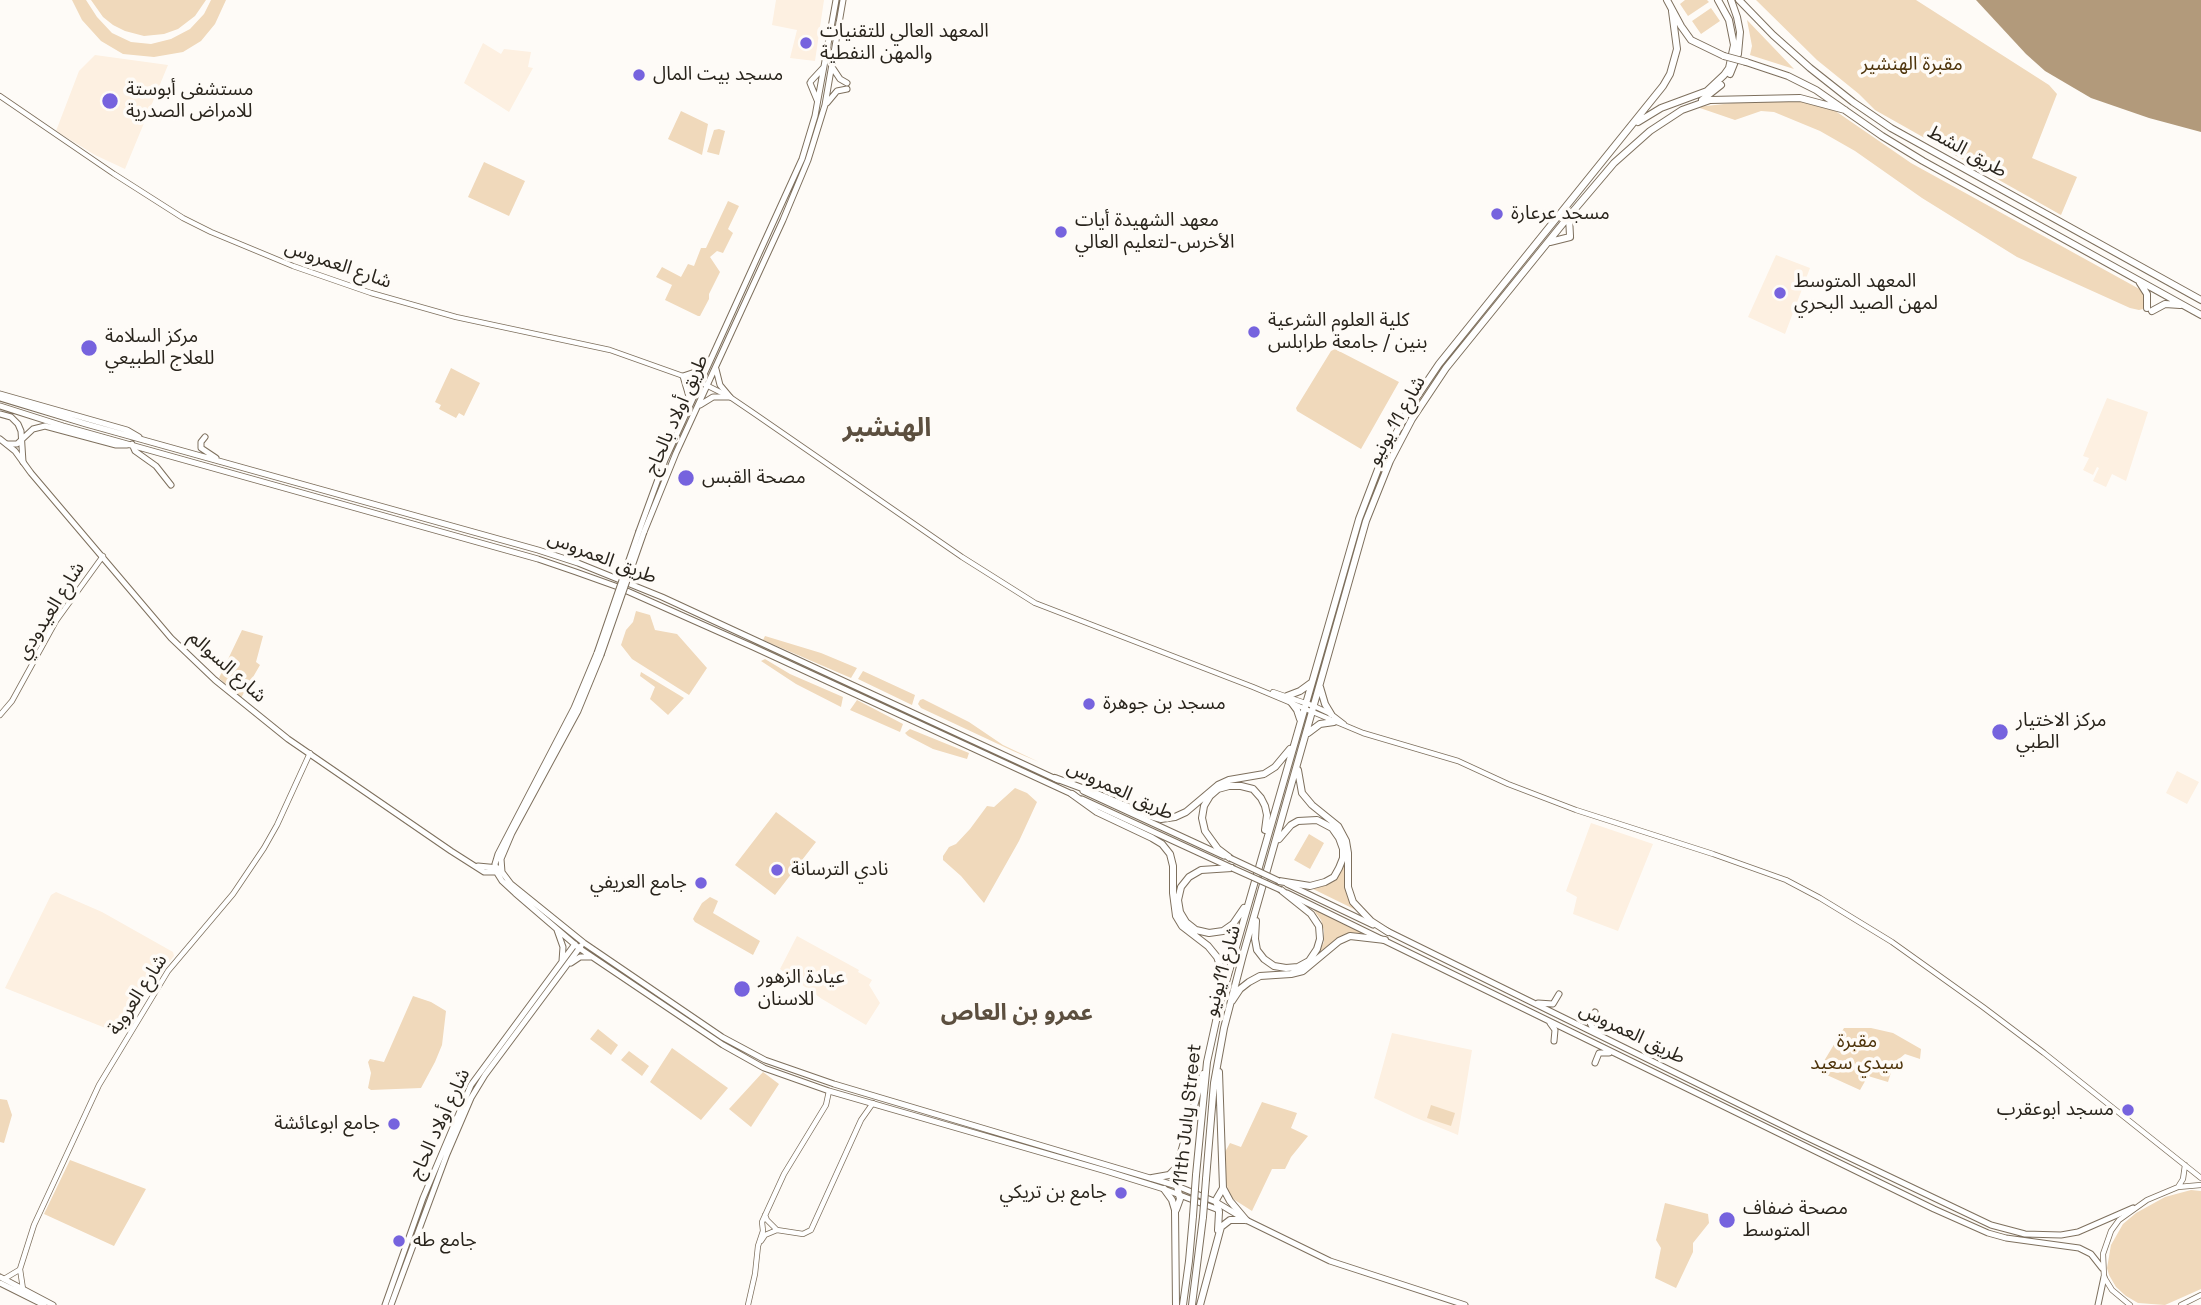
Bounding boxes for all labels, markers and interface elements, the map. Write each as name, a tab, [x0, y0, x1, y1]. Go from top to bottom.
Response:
place label: المعهد العالي للتقنيات والمهن النفطية	[820, 21, 989, 65]
marker: المعهد العالي للتقنيات والمهن النفطية	[798, 35, 814, 51]
park label: مقبرة الهنشير	[1861, 54, 1963, 76]
place label: مسجد بيت المال	[653, 64, 783, 86]
marker: مسجد بيت المال	[631, 67, 647, 83]
place label: مستشفى أبوستة للامراض الصدرية	[126, 79, 253, 123]
marker: مستشفى أبوستة للامراض الصدرية	[100, 91, 120, 111]
street label: طريق الشط	[1923, 121, 2011, 183]
place label: مسجد عرعارة	[1511, 203, 1610, 225]
marker: مسجد عرعارة	[1489, 206, 1505, 222]
place label: معهد الشهيدة أيات الأخرس-لتعليم العالي	[1075, 210, 1234, 254]
marker: معهد الشهيدة أيات الأخرس-لتعليم العالي	[1053, 224, 1069, 240]
street label: شارع العمروس	[282, 236, 394, 294]
place label: المعهد المتوسط لمهن الصيد البحري	[1794, 271, 1938, 315]
marker: المعهد المتوسط لمهن الصيد البحري	[1772, 285, 1788, 301]
place label: كلية العلوم الشرعية بنين / جامعة طرابلس	[1268, 310, 1427, 354]
marker: كلية العلوم الشرعية بنين / جامعة طرابلس	[1246, 324, 1262, 340]
place label: مركز السلامة للعلاج الطبيعي	[105, 326, 214, 370]
marker: مركز السلامة للعلاج الطبيعي	[79, 338, 99, 358]
street label: طريق أولاد بالحاج	[640, 351, 714, 479]
street label: شارع 11 يونيو	[1363, 372, 1431, 470]
district label: الهنشير	[843, 413, 931, 445]
place label: مصحة القبس	[702, 467, 806, 489]
marker: مصحة القبس	[676, 468, 696, 488]
street label: طريق العمروس	[544, 527, 660, 589]
street label: شارع العيدودي	[12, 558, 90, 664]
street label: شارع السوالم	[183, 626, 271, 708]
place label: مسجد بن جوهرة	[1103, 693, 1226, 715]
marker: مسجد بن جوهرة	[1081, 696, 1097, 712]
place label: مركز الاختيار الطبي	[2016, 710, 2106, 754]
marker: مركز الاختيار الطبي	[1990, 722, 2010, 742]
street label: طريق العمروس	[1063, 756, 1177, 826]
place label: نادي الترسانة	[791, 859, 888, 881]
marker: نادي الترسانة	[769, 862, 785, 878]
place label: جامع العريفي	[590, 872, 687, 894]
marker: جامع العريفي	[693, 875, 709, 891]
street label: شارع 11يونيو	[1200, 923, 1246, 1019]
street label: شارع العروبة	[103, 950, 173, 1040]
place label: عيادة الزهور للاسنان	[758, 967, 845, 1011]
marker: عيادة الزهور للاسنان	[732, 979, 752, 999]
street label: طريق العمروس	[1575, 999, 1689, 1069]
district label: عمرو بن العاص	[941, 1000, 1093, 1028]
park label: مقبرة سيدي سعيد	[1810, 1031, 1904, 1075]
street label: 11th July Street	[1169, 1043, 1207, 1187]
street label: شارع أولاد الحاج	[404, 1065, 476, 1183]
place label: مسجد ابوعقرب	[1997, 1099, 2114, 1121]
marker: مسجد ابوعقرب	[2120, 1102, 2136, 1118]
place label: جامع ابوعائشة	[274, 1113, 380, 1135]
marker: جامع ابوعائشة	[386, 1116, 402, 1132]
place label: جامع بن تريكي	[1000, 1182, 1107, 1204]
marker: جامع بن تريكي	[1113, 1185, 1129, 1201]
place label: مصحة ضفاف المتوسط	[1743, 1198, 1848, 1242]
marker: مصحة ضفاف المتوسط	[1717, 1210, 1737, 1230]
place label: جامع طه	[413, 1230, 477, 1252]
marker: جامع طه	[391, 1233, 407, 1249]

